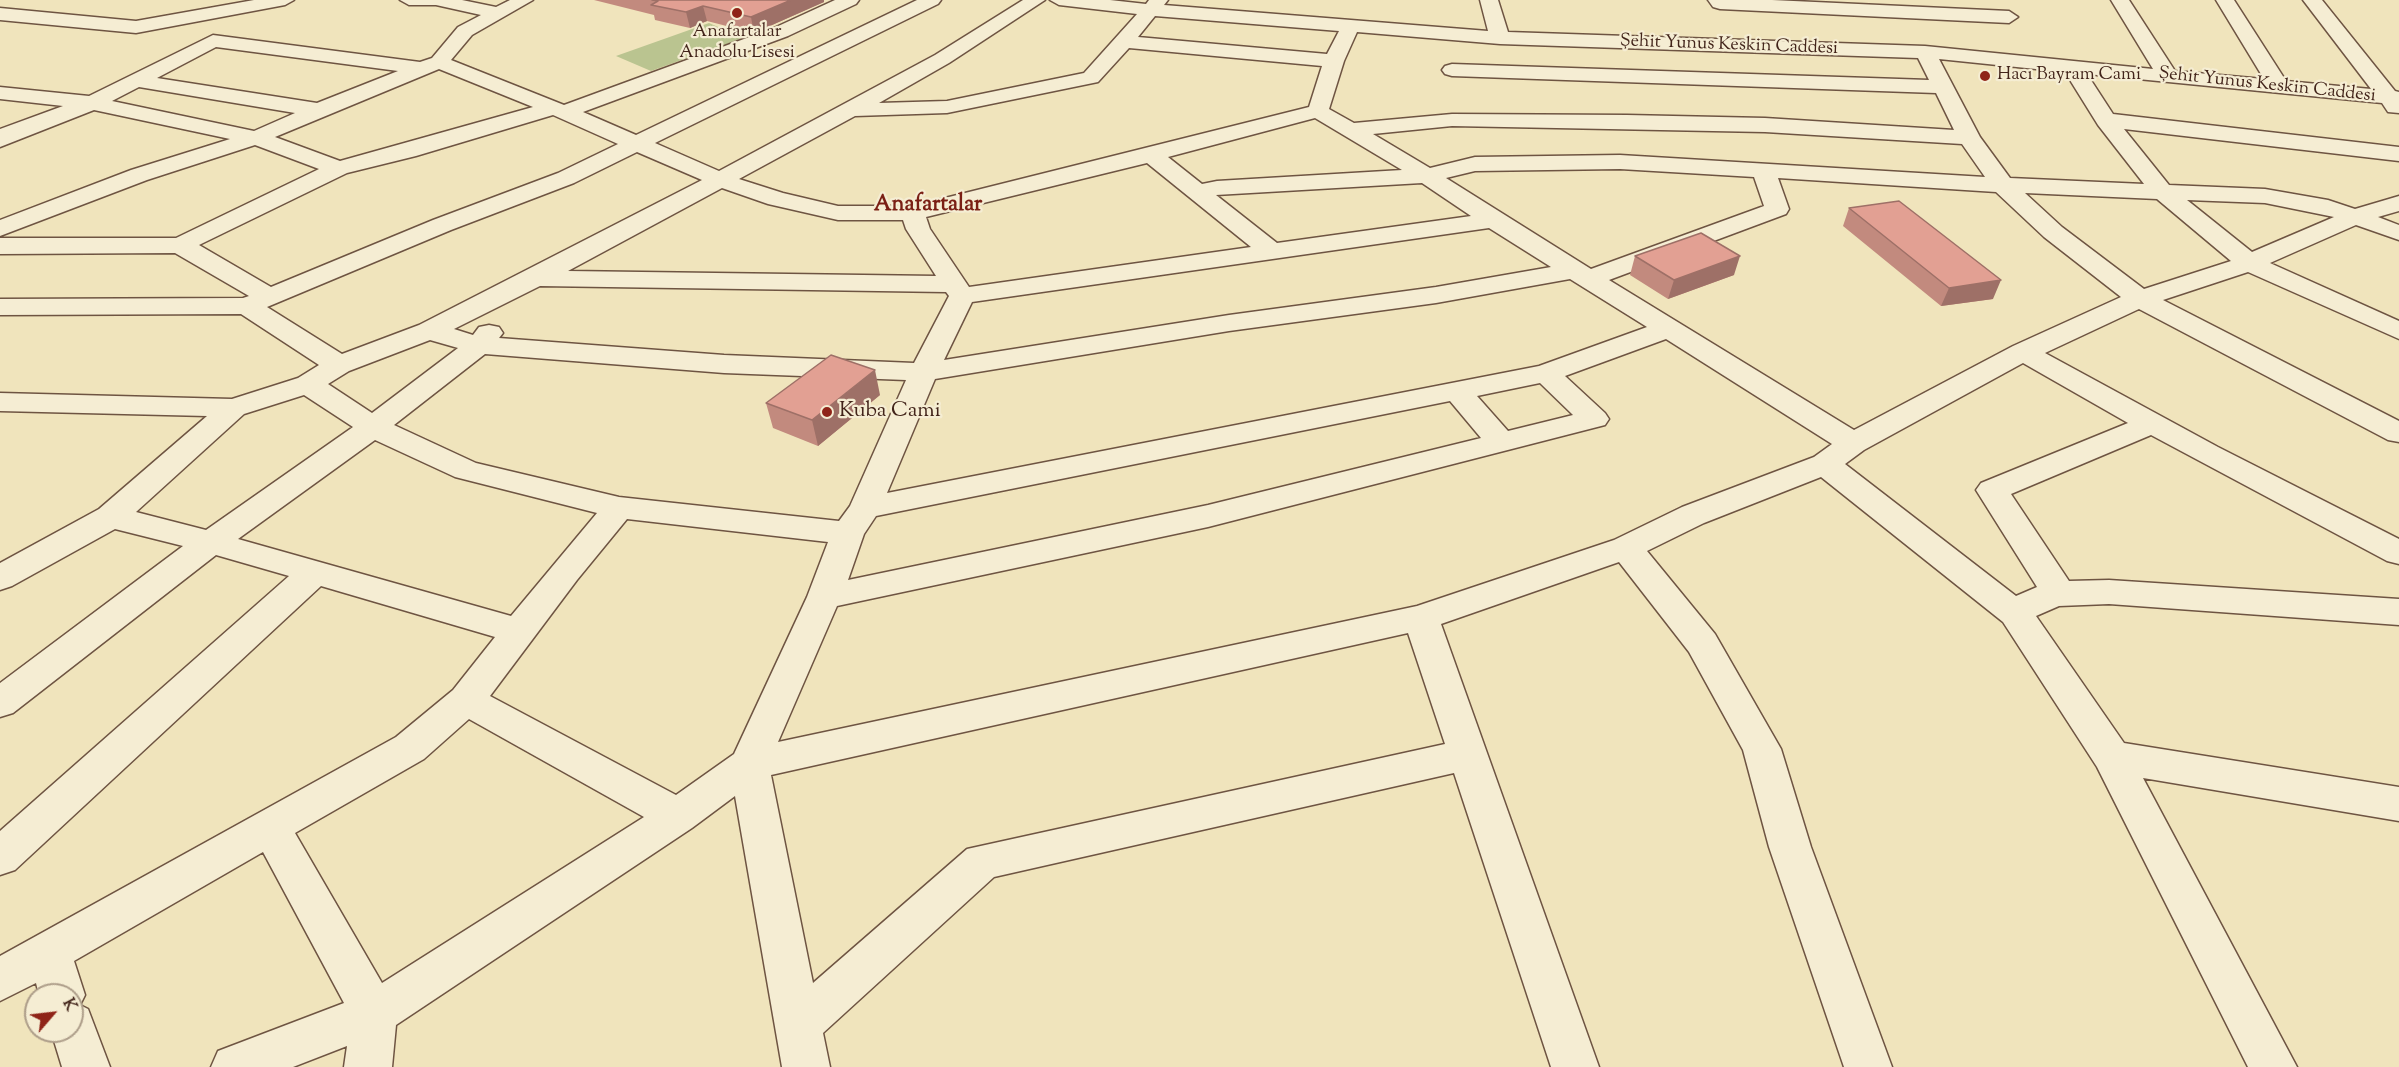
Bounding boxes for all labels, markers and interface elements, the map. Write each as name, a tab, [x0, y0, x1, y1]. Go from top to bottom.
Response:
marker: Anafartalar Anadolu Lisesi	[730, 6, 744, 20]
place label: Anafartalar Anadolu Lisesi	[679, 22, 795, 64]
street label: Şehit Yunus Keskin Caddesi	[1620, 31, 1838, 61]
street label: Şehit Yunus Keskin Caddesi	[2157, 64, 2377, 108]
place label: Hacı Bayram Cami	[1997, 65, 2141, 87]
marker: Hacı Bayram Cami	[1978, 69, 1992, 83]
district label: Anafartalar	[874, 193, 982, 219]
place label: Kuba Cami	[839, 399, 941, 425]
marker: Kuba Cami	[820, 405, 834, 419]
north arrow	[24, 983, 84, 1043]
text: K	[56, 995, 81, 1016]

